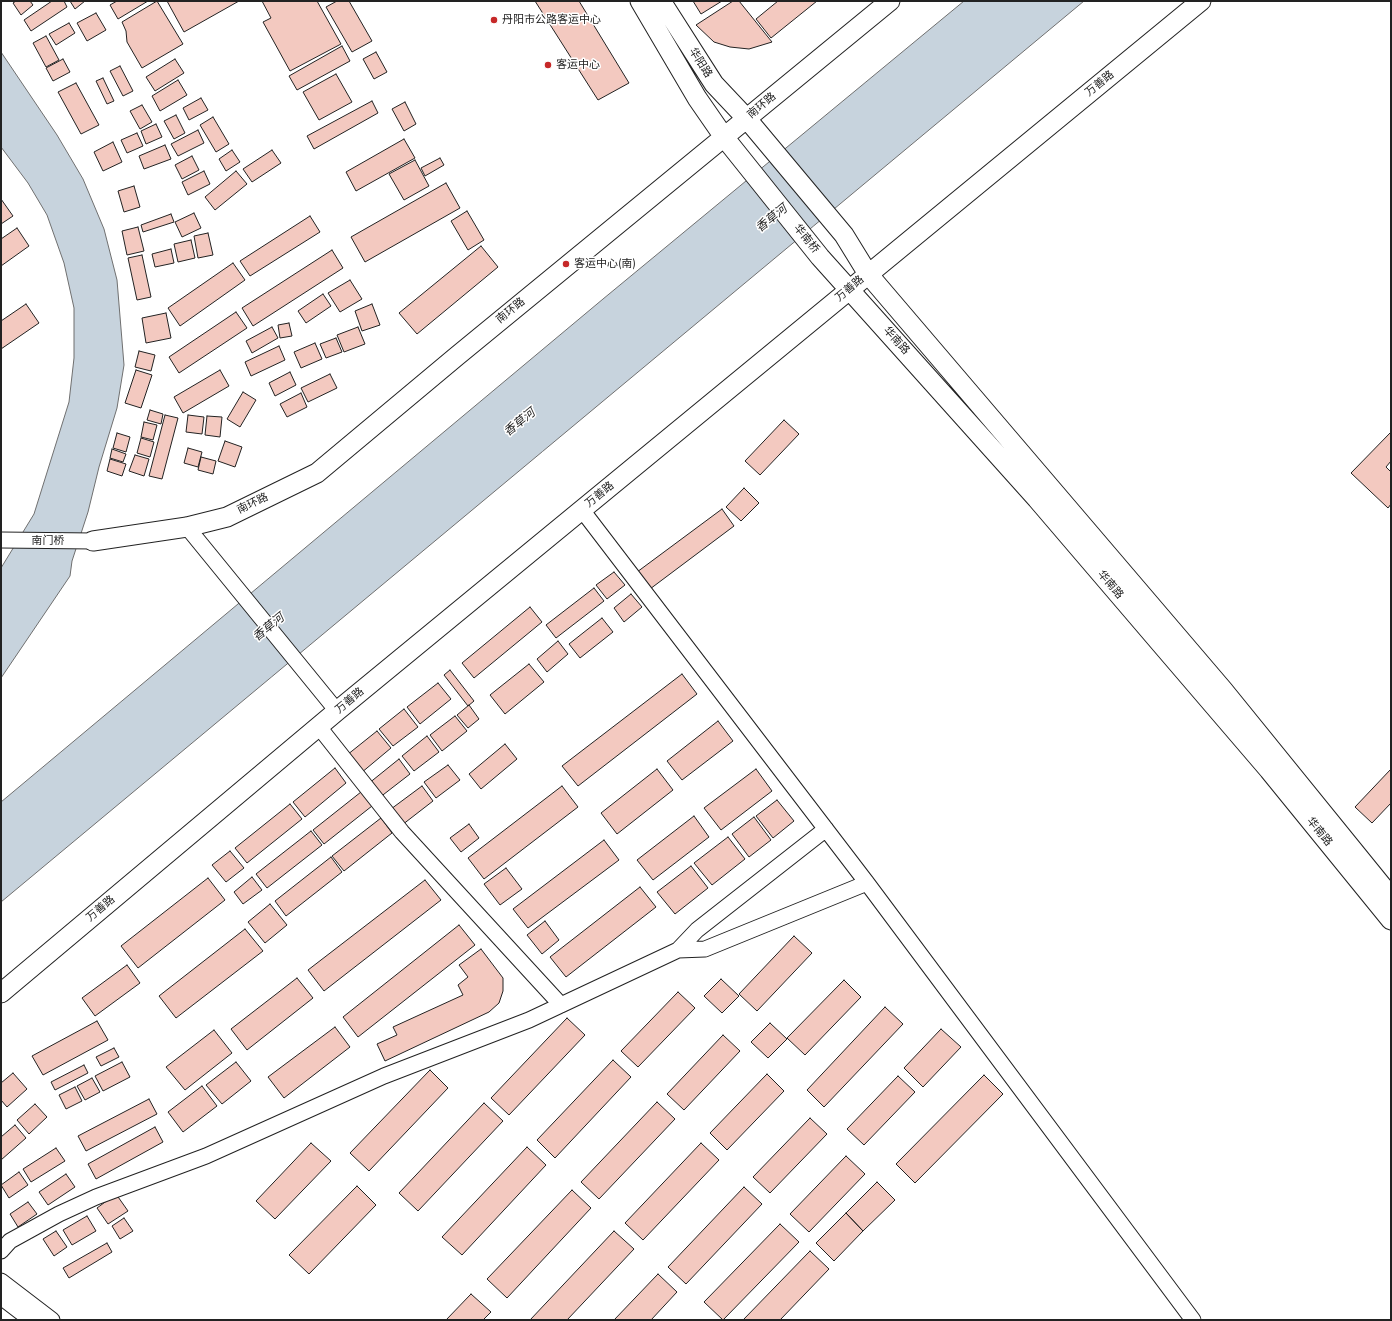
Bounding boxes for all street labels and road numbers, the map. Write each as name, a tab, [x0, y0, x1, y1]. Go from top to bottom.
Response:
street label: 华阳路	[686, 46, 714, 80]
street label: 万善路	[1083, 68, 1117, 100]
street label: 南环路	[745, 90, 779, 122]
street label: 华南桥	[790, 222, 822, 256]
street label: 万善路	[833, 273, 867, 305]
street label: 南环路	[494, 295, 528, 327]
street label: 华南路	[880, 324, 912, 358]
street label: 万善路	[583, 479, 617, 511]
street label: 南环路	[235, 491, 271, 517]
street label: 南门桥	[32, 534, 64, 548]
street label: 华南路	[1094, 568, 1126, 602]
street label: 万善路	[333, 685, 367, 717]
street label: 华南路	[1303, 815, 1335, 849]
street label: 万善路	[84, 893, 118, 925]

